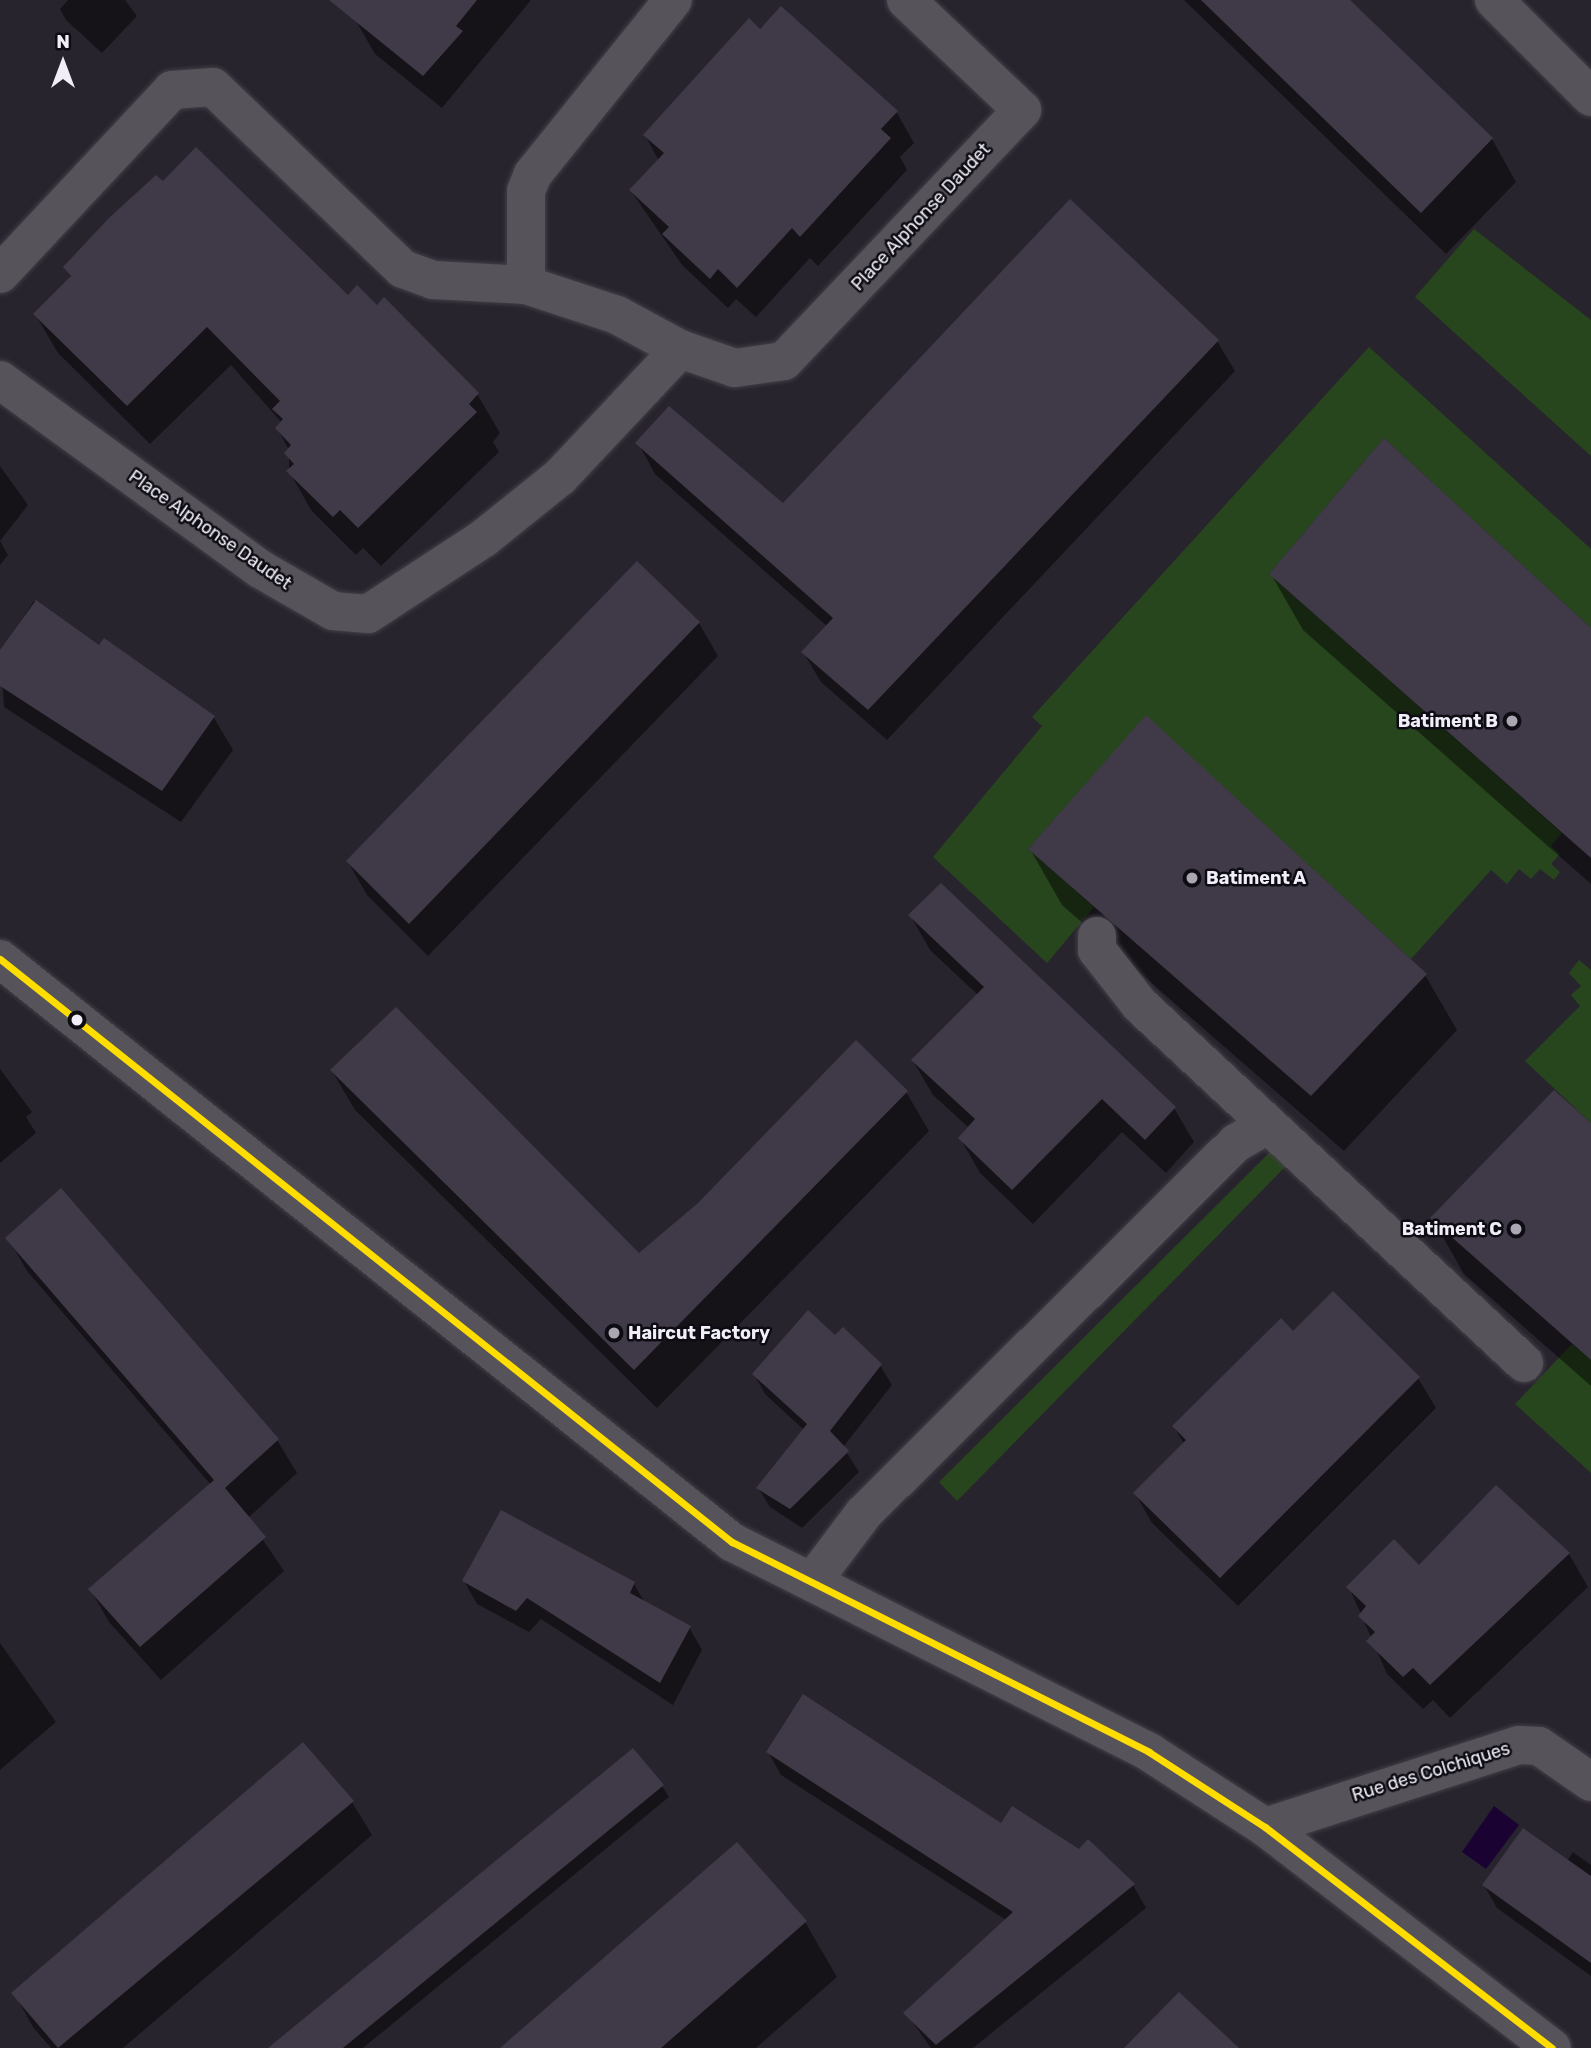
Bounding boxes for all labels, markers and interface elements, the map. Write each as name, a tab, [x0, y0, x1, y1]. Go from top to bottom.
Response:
north arrow	[28, 28, 98, 98]
text: N	[56, 30, 70, 53]
street label: Place Alphonse Daudet	[847, 139, 995, 295]
street label: Place Alphonse Daudet	[124, 465, 296, 595]
place label: Batiment B	[1398, 710, 1498, 732]
marker: Batiment B	[1504, 713, 1520, 729]
place label: Batiment A	[1206, 867, 1307, 889]
marker: Batiment A	[1184, 870, 1200, 886]
unlabelled marker	[70, 1013, 84, 1027]
place label: Batiment C	[1402, 1218, 1502, 1240]
marker: Batiment C	[1508, 1221, 1524, 1237]
place label: Haircut Factory	[628, 1322, 770, 1344]
marker: Haircut Factory	[606, 1325, 622, 1341]
street label: Rue des Colchiques	[1349, 1738, 1513, 1806]

